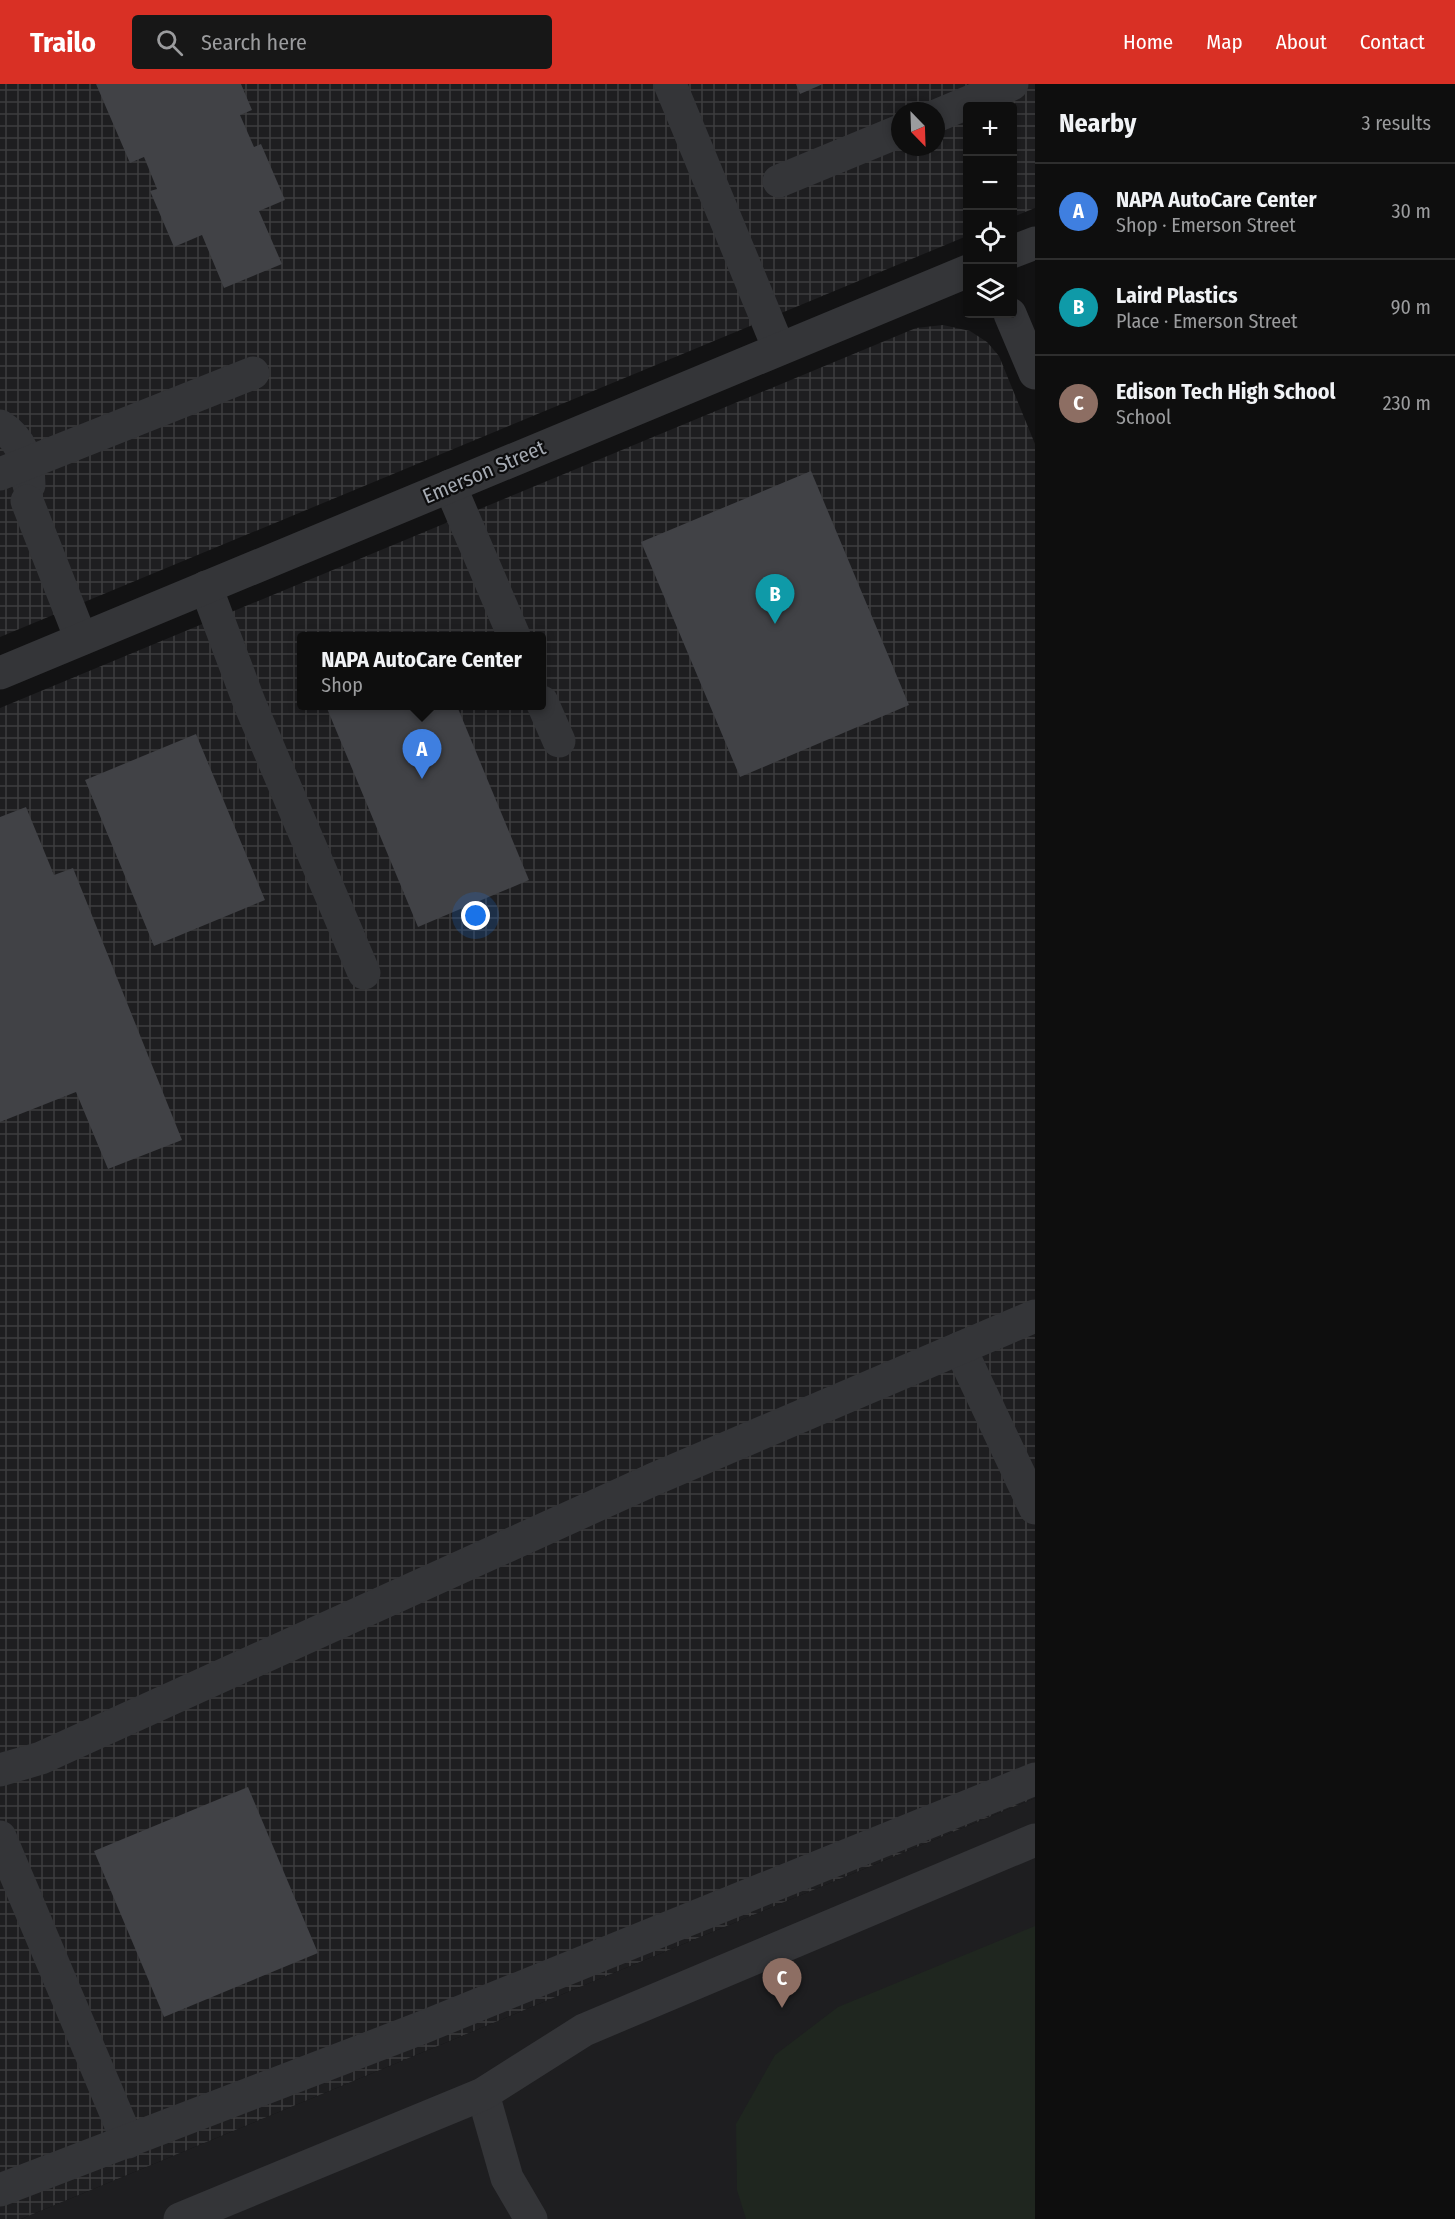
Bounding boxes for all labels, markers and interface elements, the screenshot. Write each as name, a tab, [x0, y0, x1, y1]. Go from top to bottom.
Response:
search box	[132, 15, 552, 69]
text: Trailo	[30, 26, 96, 59]
icon: search	[153, 26, 186, 59]
text: Search here	[201, 29, 307, 56]
text: Home	[1123, 29, 1173, 55]
text: Map	[1206, 29, 1243, 55]
text: About	[1276, 29, 1327, 55]
text: Contact	[1360, 29, 1425, 55]
north arrow	[891, 102, 945, 156]
map controls	[963, 102, 1017, 318]
button: +	[963, 102, 1017, 156]
text: Nearby	[1059, 108, 1136, 139]
text: 3 results	[1362, 111, 1431, 135]
button: −	[963, 156, 1017, 210]
text: NAPA AutoCare Center	[1116, 186, 1317, 213]
text: A	[1073, 199, 1084, 223]
text: 30 m	[1391, 199, 1431, 223]
button: locate	[963, 210, 1017, 264]
text: Shop · Emerson Street	[1116, 213, 1296, 237]
button: layers	[963, 264, 1017, 318]
text: Laird Plastics	[1116, 282, 1238, 309]
text: B	[1073, 295, 1084, 319]
text: 90 m	[1391, 295, 1431, 319]
text: Place · Emerson Street	[1116, 309, 1298, 333]
text: Edison Tech High School	[1116, 378, 1336, 405]
text: C	[1073, 391, 1084, 415]
text: 230 m	[1383, 391, 1431, 415]
text: School	[1116, 405, 1171, 429]
street label: Emerson Street	[419, 434, 549, 510]
pin: B	[756, 574, 794, 624]
popup	[297, 632, 546, 710]
text: NAPA AutoCare Center	[321, 646, 522, 673]
text: Shop	[321, 673, 363, 697]
pin: A	[402, 730, 442, 779]
your location	[461, 901, 490, 930]
pin: C	[762, 1958, 802, 2008]

